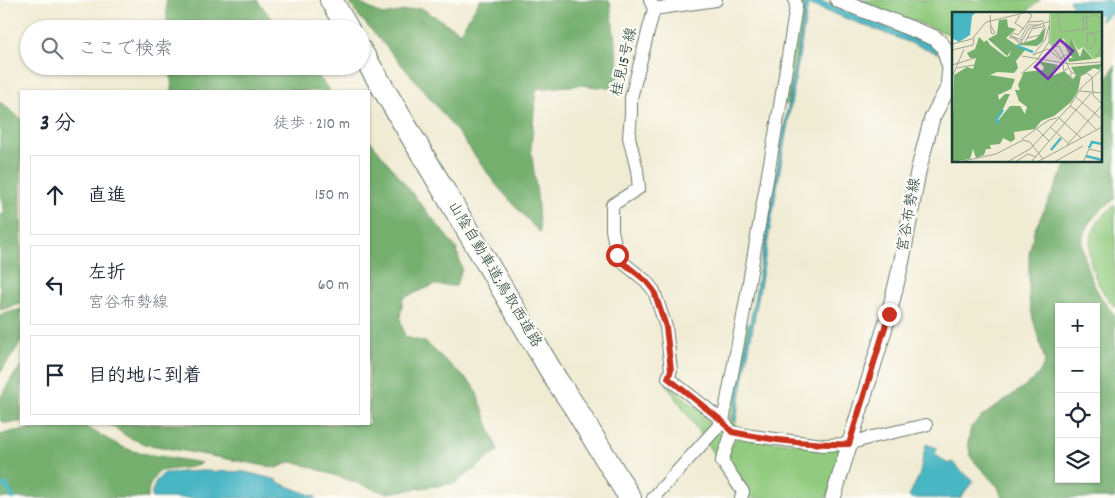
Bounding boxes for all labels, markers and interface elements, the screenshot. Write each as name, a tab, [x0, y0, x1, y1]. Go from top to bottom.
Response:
inset map	[952, 12, 1102, 162]
search box	[20, 20, 370, 75]
street label: 桂見15号線	[606, 25, 644, 99]
icon: search	[38, 34, 66, 62]
text: ここで検索	[78, 37, 173, 64]
text: 3 分	[40, 110, 75, 140]
text: 徒歩 · 210 m	[273, 113, 350, 136]
street label: 宮谷布勢線	[893, 176, 927, 254]
icon: ahead	[41, 181, 69, 209]
text: 直進	[88, 184, 126, 211]
text: 150 m	[315, 184, 349, 207]
street label: 山陰自動車道;鳥取西道路	[441, 198, 547, 352]
route start	[606, 244, 629, 267]
text: 左折	[88, 261, 126, 288]
icon: left	[41, 271, 69, 299]
text: 60 m	[318, 274, 349, 297]
text: 宮谷布勢線	[88, 292, 168, 315]
route end	[878, 303, 901, 326]
map controls	[1055, 303, 1100, 483]
button: +	[1055, 303, 1100, 348]
button: −	[1055, 348, 1100, 393]
icon: arrive	[41, 361, 69, 389]
text: 目的地に到着	[88, 364, 202, 391]
button: locate	[1055, 393, 1100, 438]
button: layers	[1055, 438, 1100, 483]

